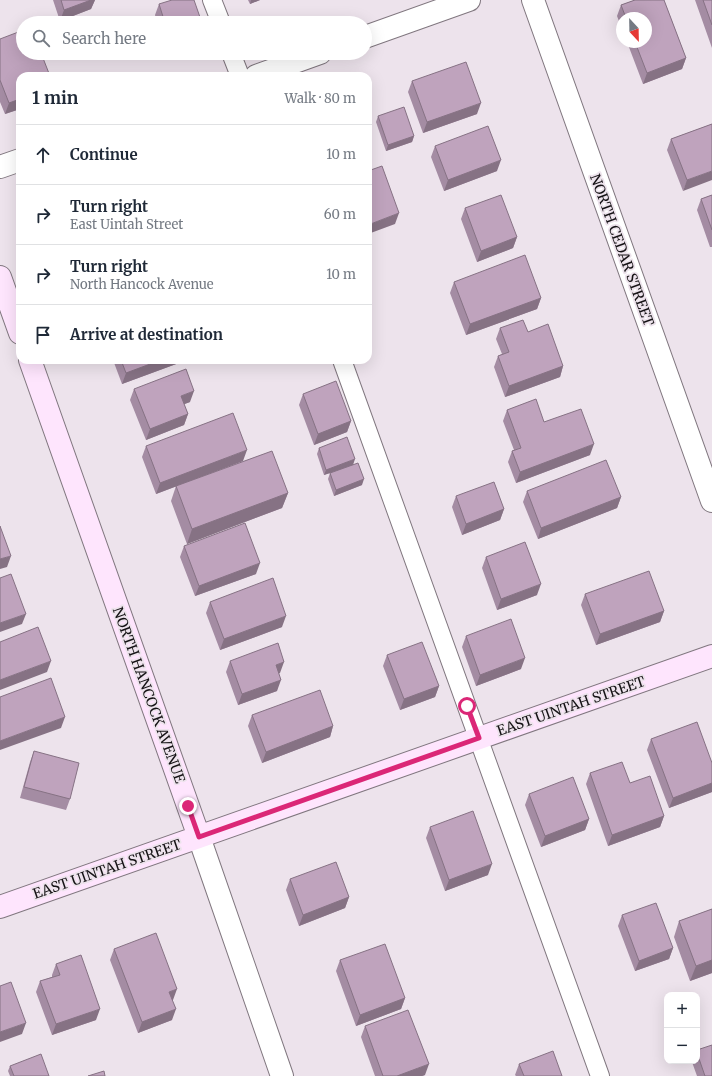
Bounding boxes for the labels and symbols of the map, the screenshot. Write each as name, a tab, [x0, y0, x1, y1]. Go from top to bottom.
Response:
north arrow	[616, 12, 652, 48]
street label: NORTH CEDAR STREET	[586, 171, 658, 329]
street label: NORTH HANCOCK AVENUE	[109, 604, 189, 786]
street label: EAST UINTAH STREET	[494, 672, 648, 740]
route start	[458, 697, 476, 715]
route end	[179, 797, 197, 815]
street label: EAST UINTAH STREET	[30, 835, 184, 903]

